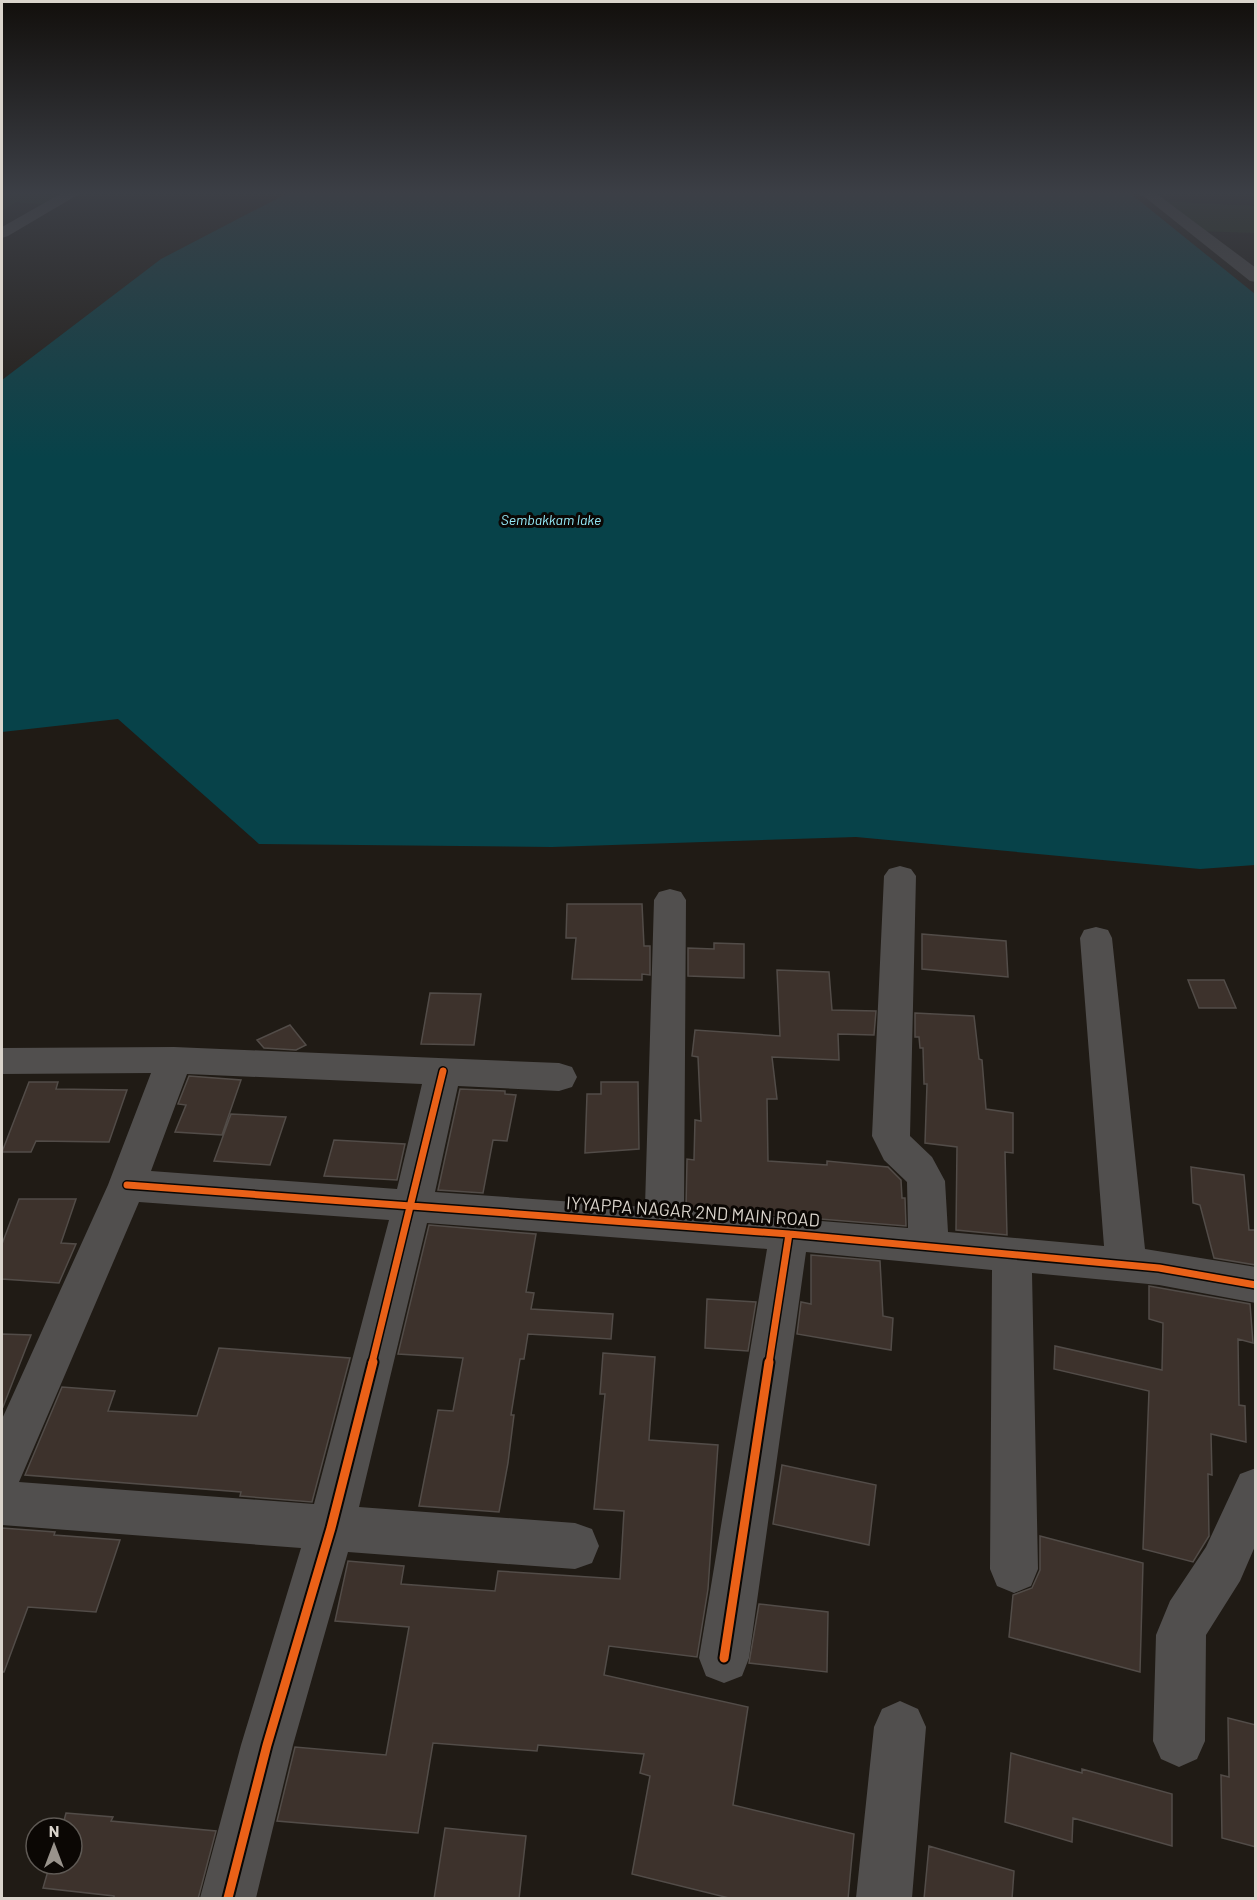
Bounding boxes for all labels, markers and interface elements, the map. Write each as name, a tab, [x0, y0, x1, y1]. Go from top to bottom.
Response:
water label: Sembakkam lake	[501, 511, 601, 528]
street label: IYYAPPA NAGAR 2ND MAIN ROAD	[566, 1191, 821, 1231]
north arrow	[24, 1816, 84, 1876]
text: N	[49, 1821, 59, 1840]

